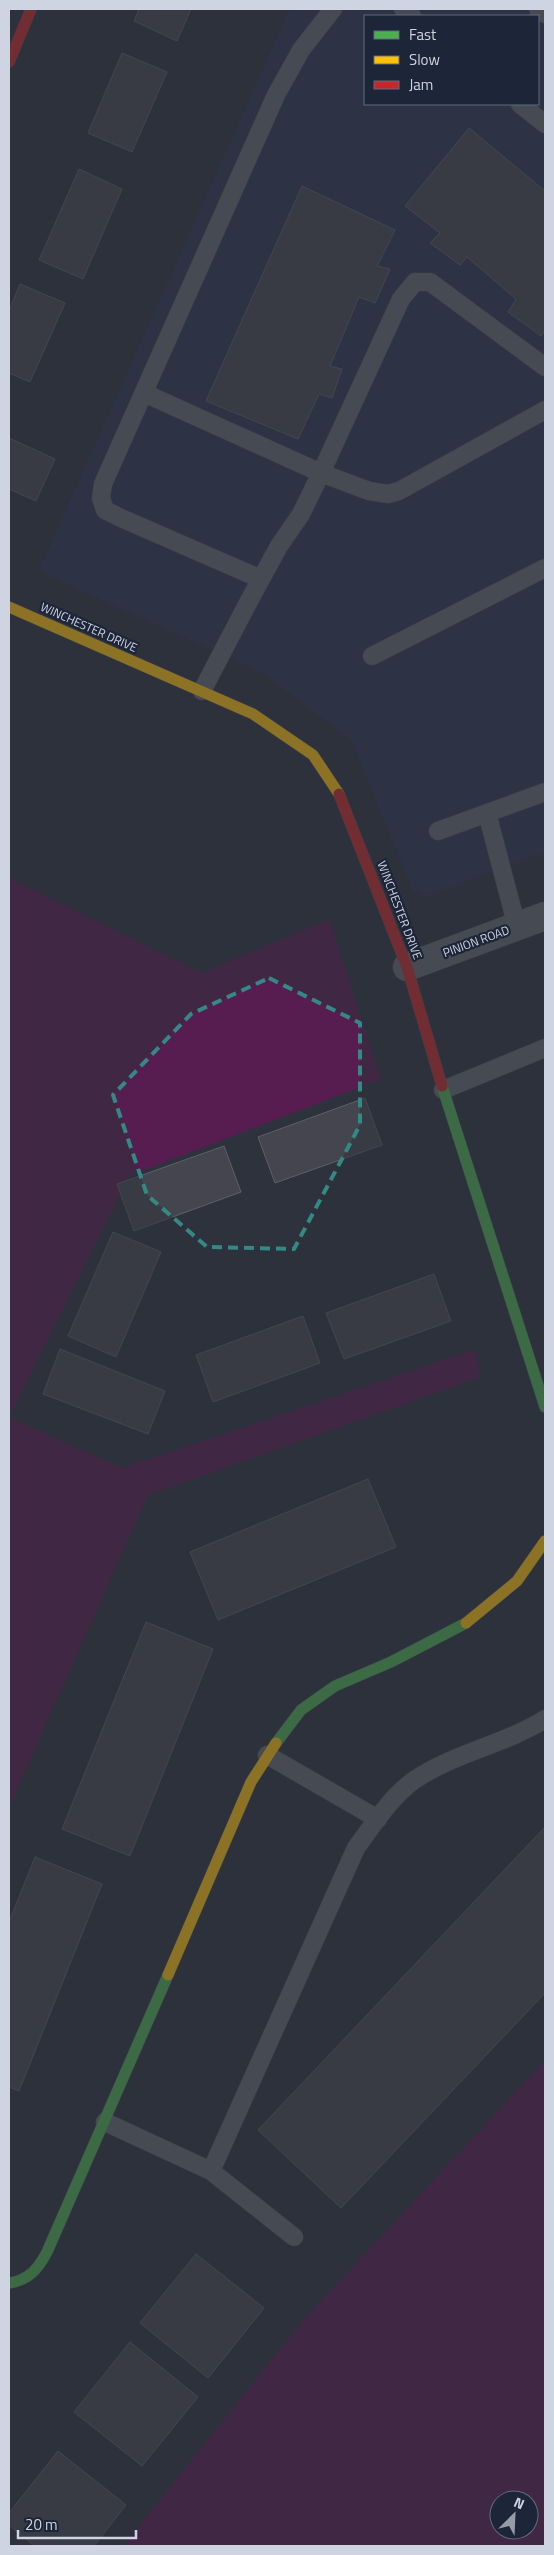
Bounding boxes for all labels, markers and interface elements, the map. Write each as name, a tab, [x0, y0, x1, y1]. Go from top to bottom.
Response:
legend	[364, 15, 539, 105]
text: Fast	[409, 23, 437, 46]
text: Slow	[409, 48, 440, 71]
text: Jam	[409, 73, 433, 96]
street label: WINCHESTER DRIVE	[38, 597, 141, 657]
street label: WINCHESTER DRIVE	[372, 858, 428, 962]
street label: PINION ROAD	[440, 920, 512, 962]
north arrow	[489, 2490, 539, 2540]
text: N	[511, 2491, 528, 2514]
scale bar	[18, 2508, 135, 2540]
text: 20 m	[25, 2513, 58, 2536]

